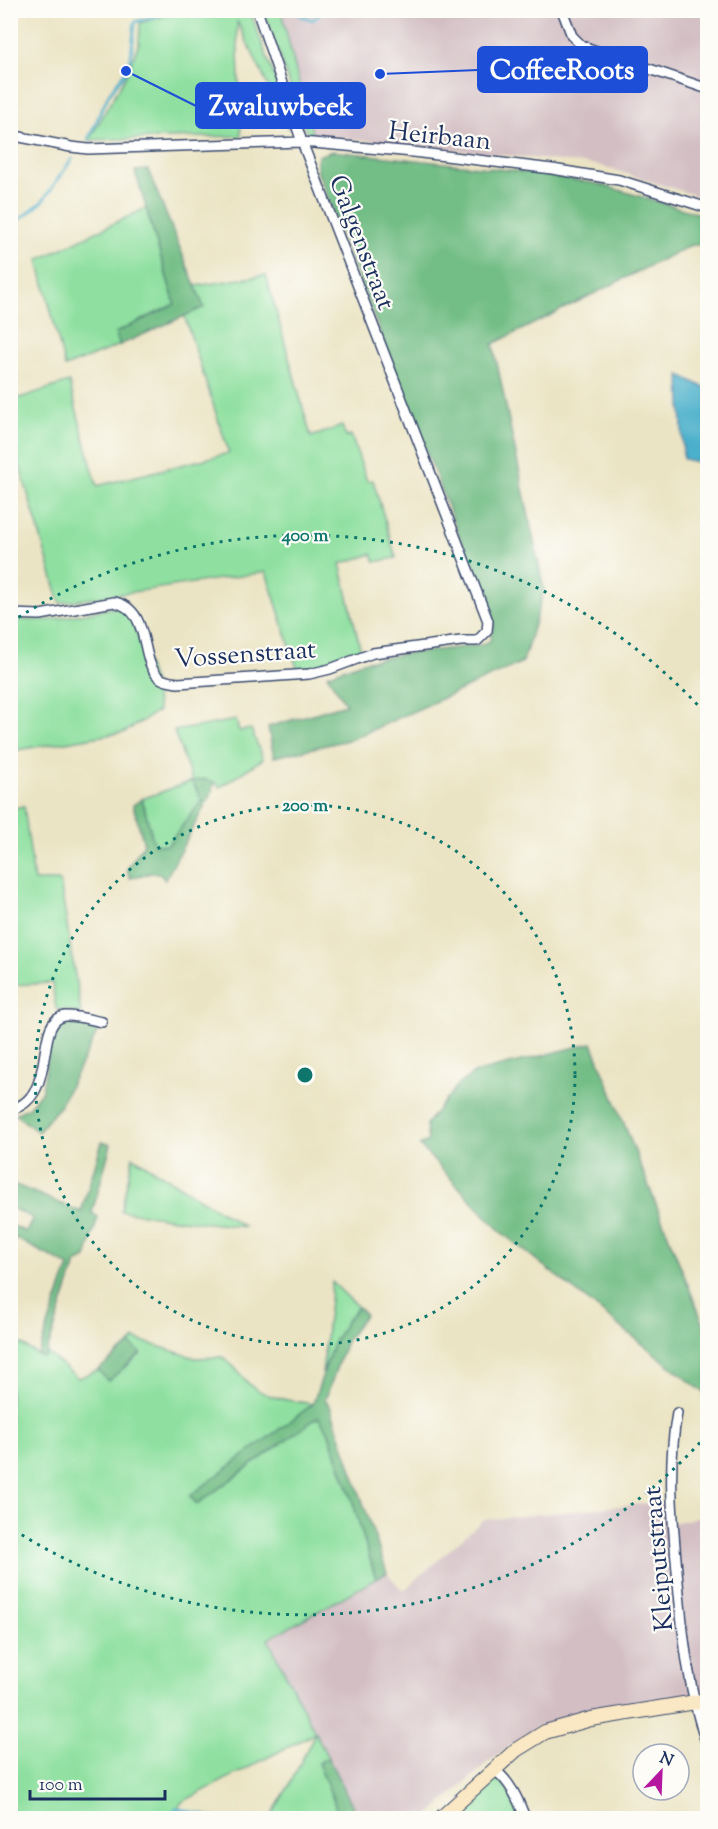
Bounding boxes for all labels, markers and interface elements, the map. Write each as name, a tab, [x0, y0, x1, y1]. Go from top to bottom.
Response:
callout: CoffeeRoots	[478, 47, 647, 92]
text: CoffeeRoots	[490, 53, 635, 92]
callout: Zwaluwbeek	[196, 83, 365, 128]
text: Zwaluwbeek	[209, 89, 354, 128]
street label: Heirbaan	[387, 114, 493, 161]
street label: Galgenstraat	[318, 170, 403, 316]
text: 400 m	[281, 524, 328, 550]
street label: Vossenstraat	[173, 632, 317, 679]
text: 200 m	[282, 794, 328, 820]
centre of rings	[295, 1065, 315, 1085]
street label: Kleiputstraat	[635, 1485, 684, 1633]
north arrow	[631, 1742, 691, 1802]
text: N	[656, 1747, 676, 1774]
scale bar	[30, 1763, 165, 1801]
text: 100 m	[39, 1773, 83, 1799]

